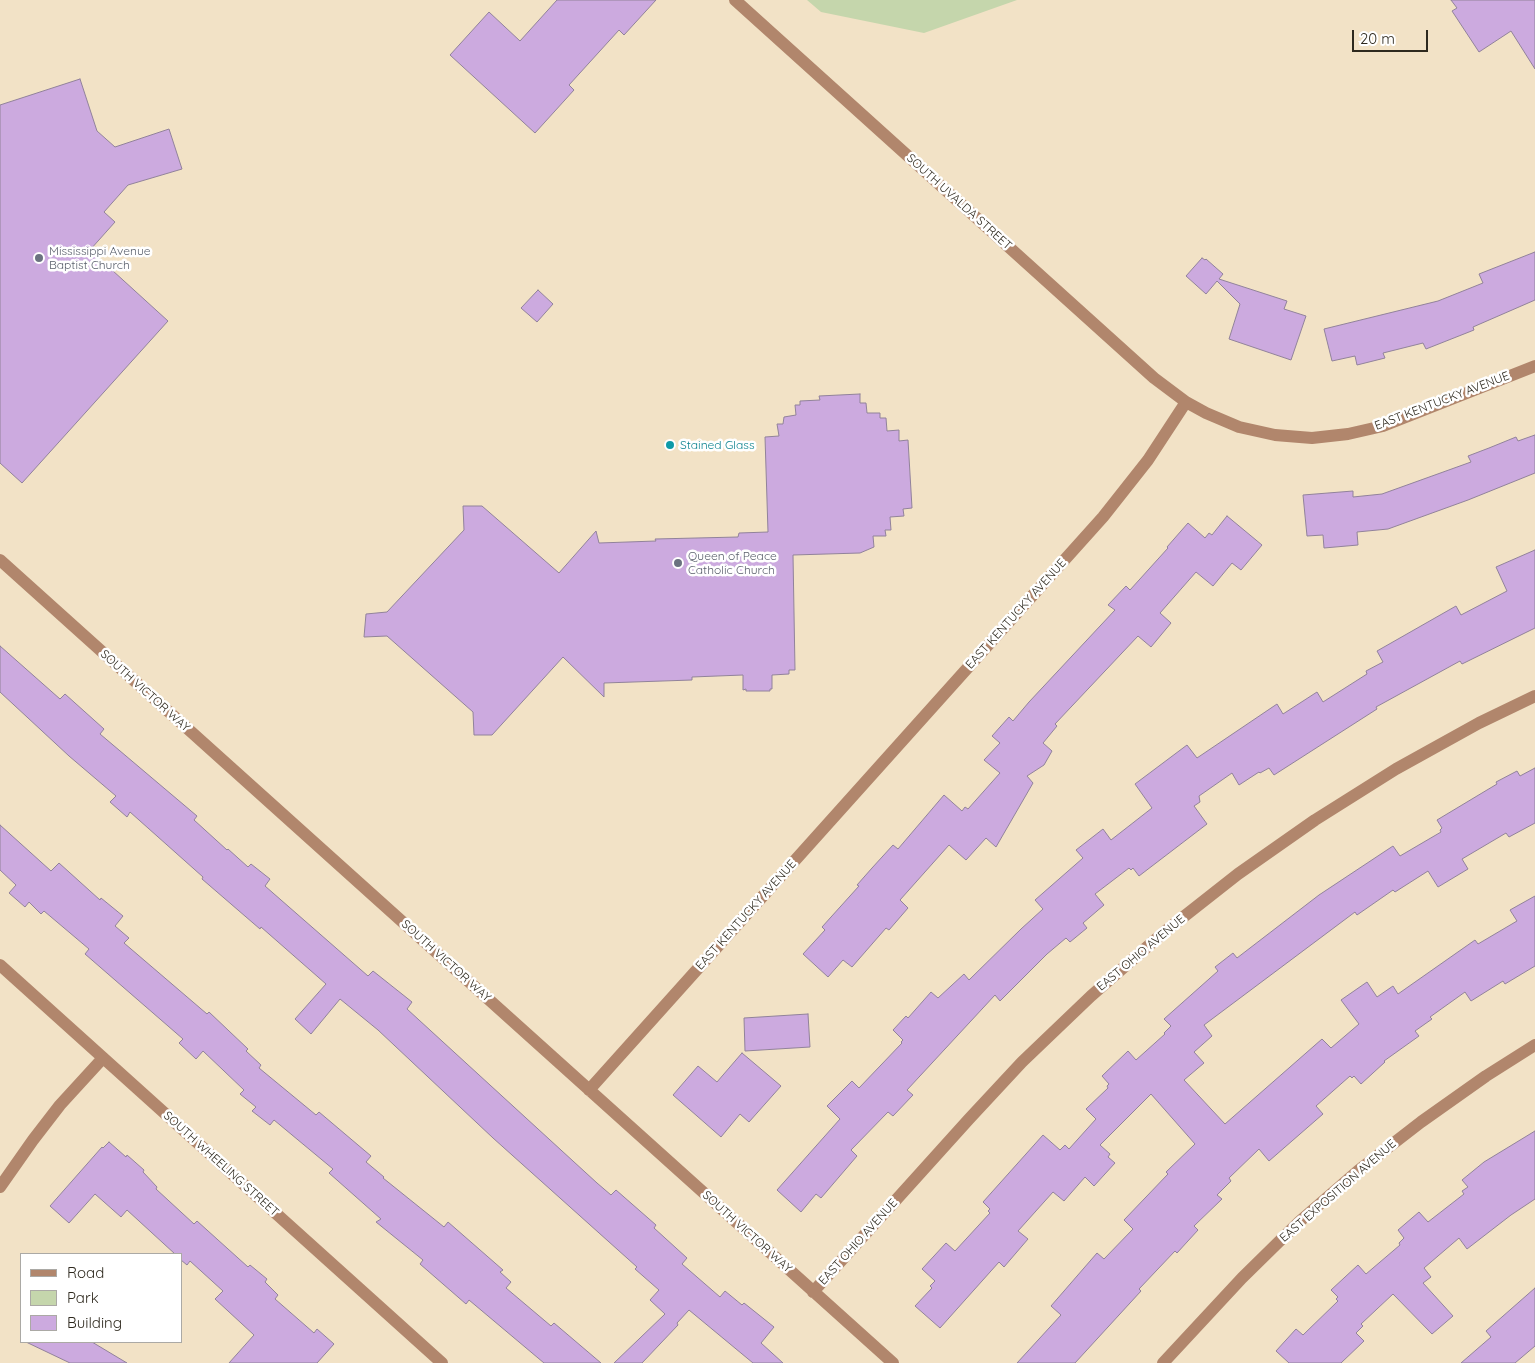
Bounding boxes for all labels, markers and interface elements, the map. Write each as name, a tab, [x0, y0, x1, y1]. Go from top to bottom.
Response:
scale bar	[1355, 20, 1431, 52]
text: 20 m	[1360, 29, 1395, 48]
street label: SOUTH UVALDA STREET	[903, 151, 1015, 253]
place label: Mississippi Avenue Baptist Church	[49, 244, 151, 272]
marker: Mississippi Avenue Baptist Church	[33, 252, 45, 264]
street label: EAST KENTUCKY AVENUE	[1373, 369, 1511, 433]
place label: Stained Glass	[680, 438, 755, 452]
marker: Stained Glass	[664, 439, 676, 451]
place label: Queen of Peace Catholic Church	[688, 549, 777, 577]
street label: EAST KENTUCKY AVENUE	[963, 556, 1069, 672]
marker: Queen of Peace Catholic Church	[672, 557, 684, 569]
street label: SOUTH VICTOR WAY	[97, 647, 193, 735]
street label: EAST KENTUCKY AVENUE	[693, 857, 799, 973]
street label: EAST OHIO AVENUE	[1094, 912, 1188, 994]
street label: SOUTH VICTOR WAY	[398, 917, 494, 1005]
street label: SOUTH WHEELING STREET	[160, 1108, 282, 1220]
street label: EAST EXPOSITION AVENUE	[1277, 1137, 1399, 1245]
street label: SOUTH VICTOR WAY	[699, 1188, 795, 1276]
street label: EAST OHIO AVENUE	[816, 1196, 900, 1288]
legend	[20, 1253, 182, 1343]
text: Road	[67, 1263, 104, 1282]
text: Park	[67, 1288, 99, 1307]
text: Building	[67, 1313, 122, 1332]

